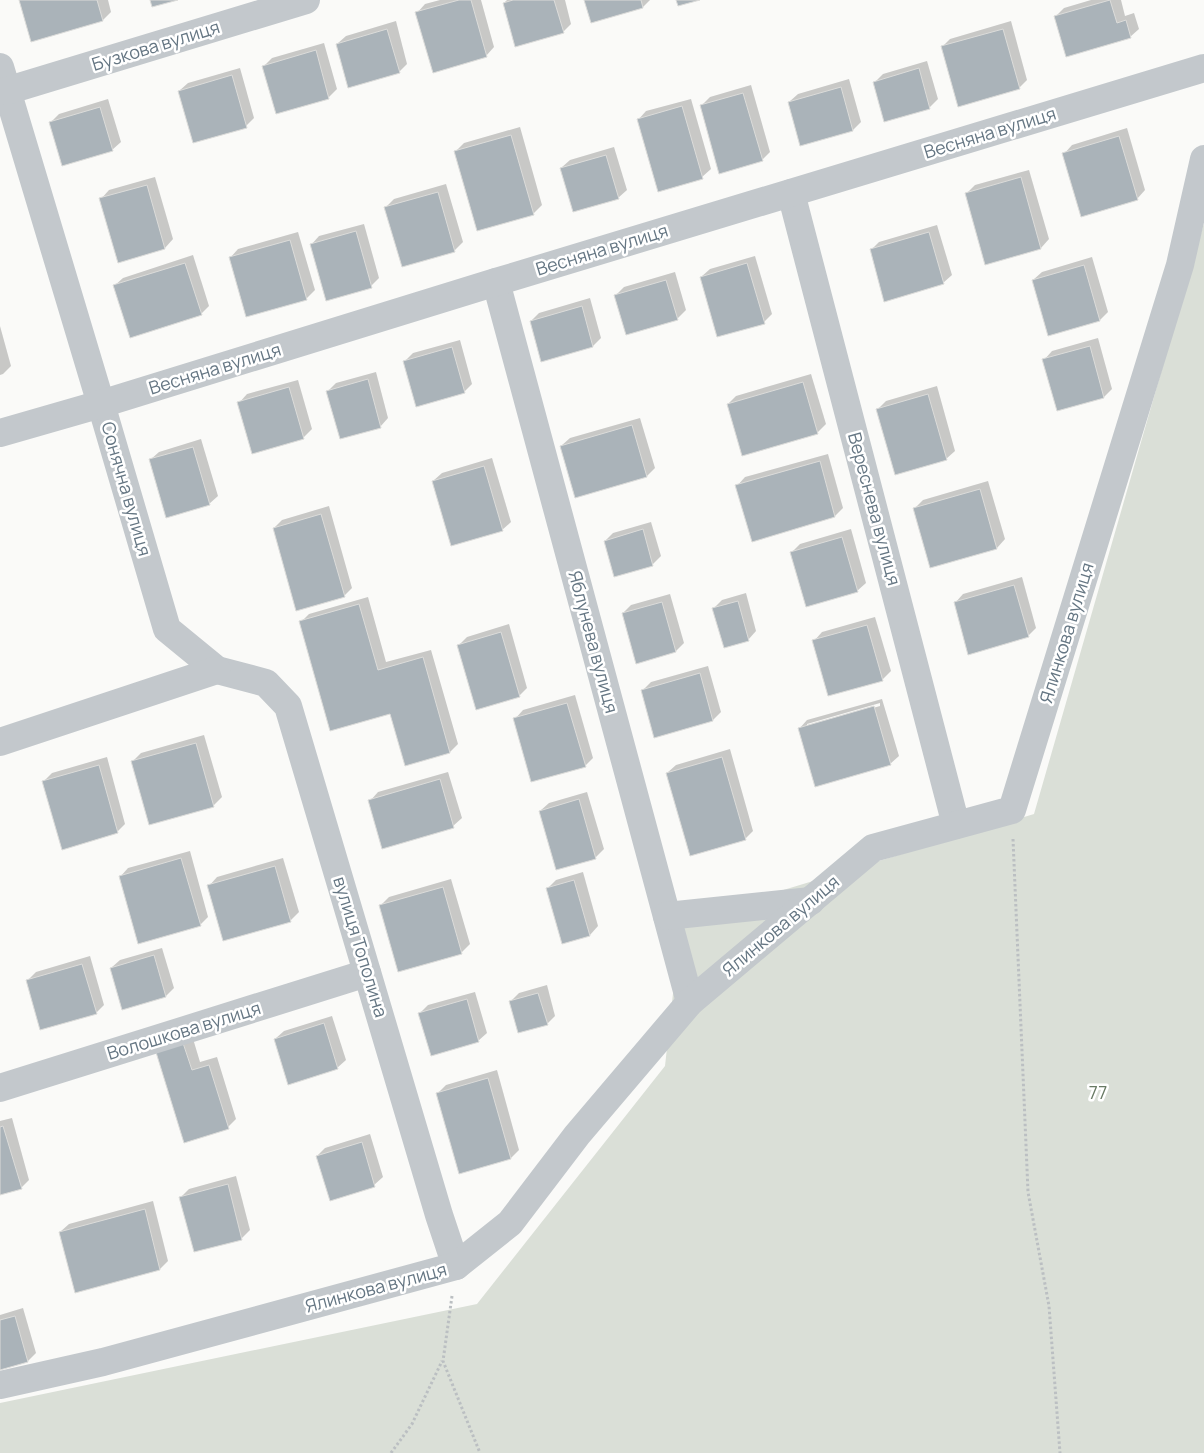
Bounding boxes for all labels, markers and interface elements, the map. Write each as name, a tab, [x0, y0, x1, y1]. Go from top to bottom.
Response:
street label: Бузкова вулиця	[89, 14, 223, 76]
street label: Весняна вулиця	[921, 101, 1059, 164]
street label: Весняна вулиця	[533, 218, 671, 281]
street label: Весняна вулиця	[146, 337, 284, 400]
street label: Сонячна вулиця	[96, 419, 158, 559]
street label: Вереснева вулиця	[843, 430, 907, 588]
street label: Ялинкова вулиця	[1033, 560, 1099, 706]
street label: Яблунева вулиця	[563, 568, 625, 716]
street label: Ялинкова вулиця	[717, 869, 844, 981]
street label: вулиця Тополина	[328, 873, 394, 1020]
street label: Волошкова вулиця	[104, 995, 263, 1065]
park label: 77	[1089, 1080, 1107, 1104]
street label: Ялинкова вулиця	[302, 1257, 449, 1317]

